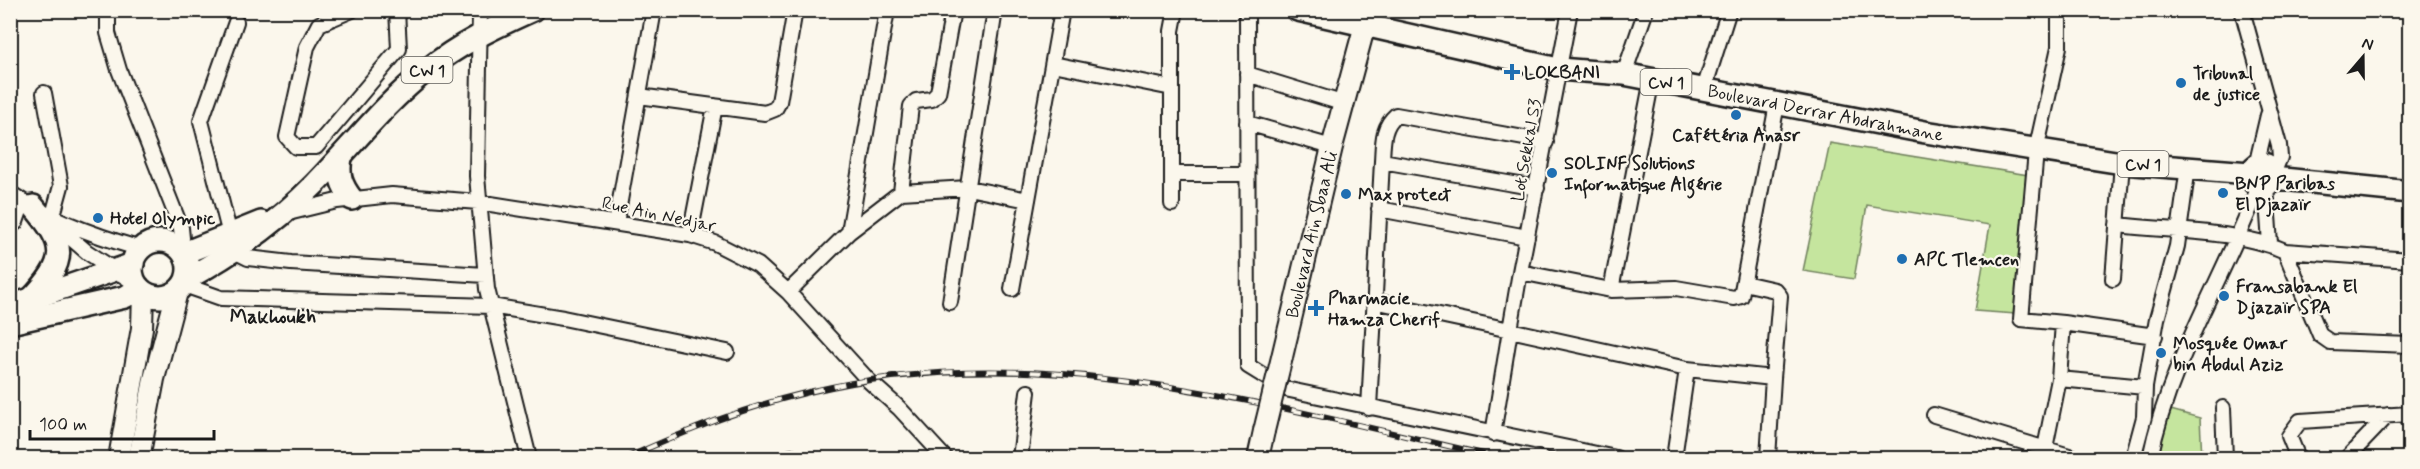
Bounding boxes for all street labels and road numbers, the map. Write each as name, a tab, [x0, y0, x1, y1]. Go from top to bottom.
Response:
road number: CW 1	[402, 57, 452, 83]
road number: CW 1	[1640, 69, 1692, 95]
street label: Boulevard Derrar Abdrahmane	[1705, 79, 1945, 148]
street label: Lot Sekkal S3	[1506, 97, 1548, 203]
street label: Boulevard Aïn Sbaa Ali	[1281, 149, 1344, 321]
road number: CW 1	[2118, 151, 2168, 177]
street label: Rue Ain Nedjar	[600, 191, 718, 239]

